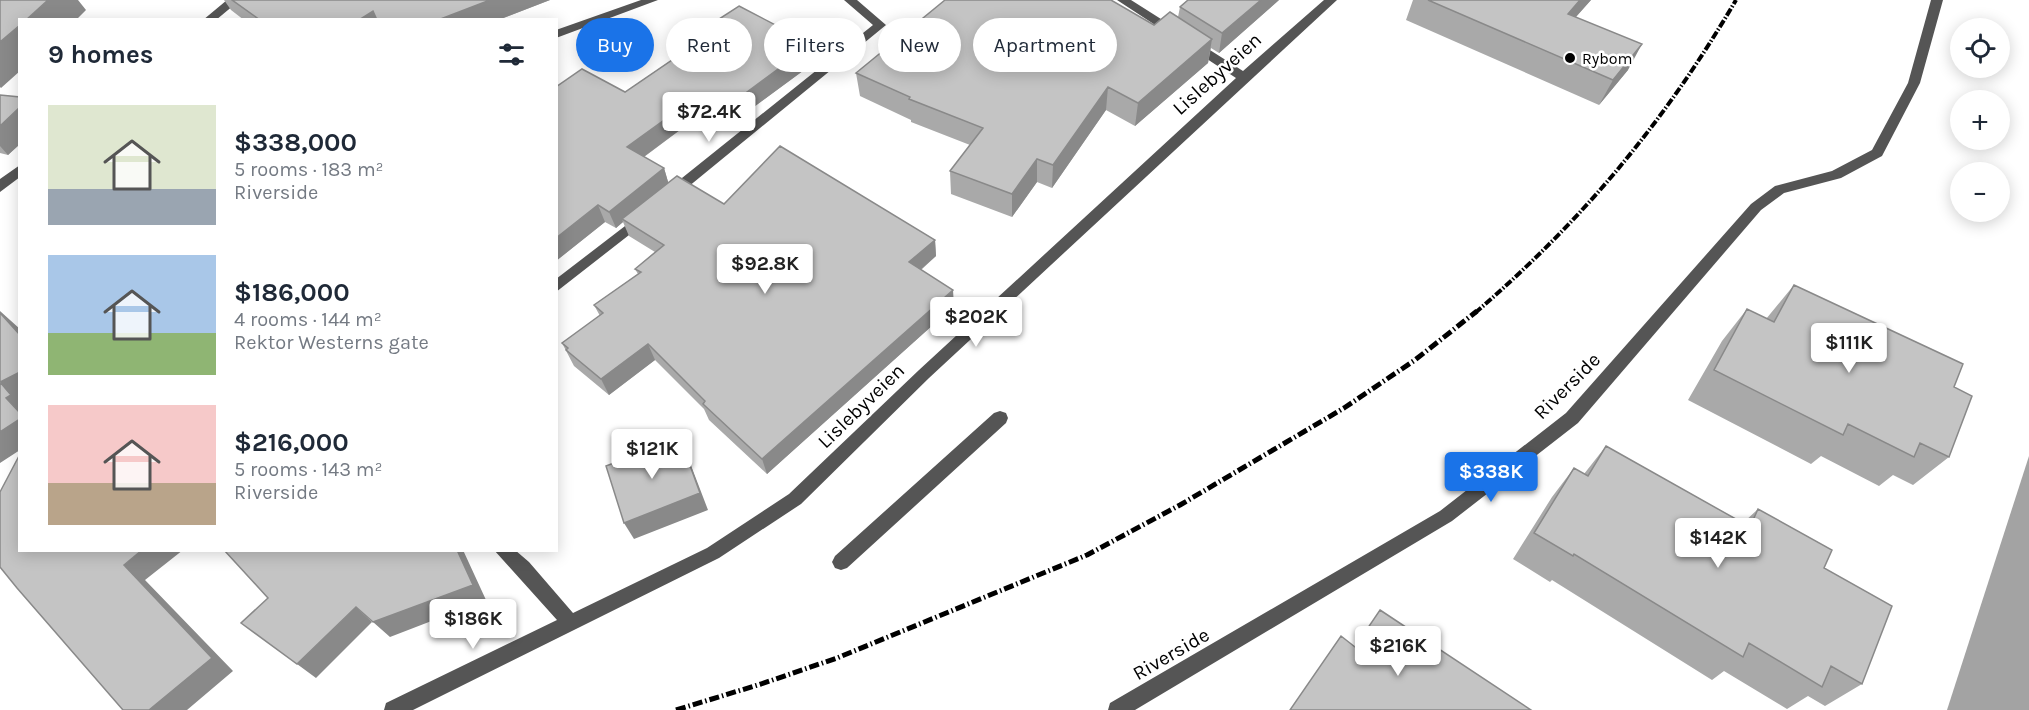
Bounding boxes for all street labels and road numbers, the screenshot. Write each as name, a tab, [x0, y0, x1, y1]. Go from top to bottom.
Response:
street label: Lislebyveien	[1168, 28, 1266, 120]
street label: Riverside	[1529, 348, 1605, 424]
street label: Lislebyveien	[813, 359, 909, 453]
street label: Riverside	[1129, 623, 1213, 685]

